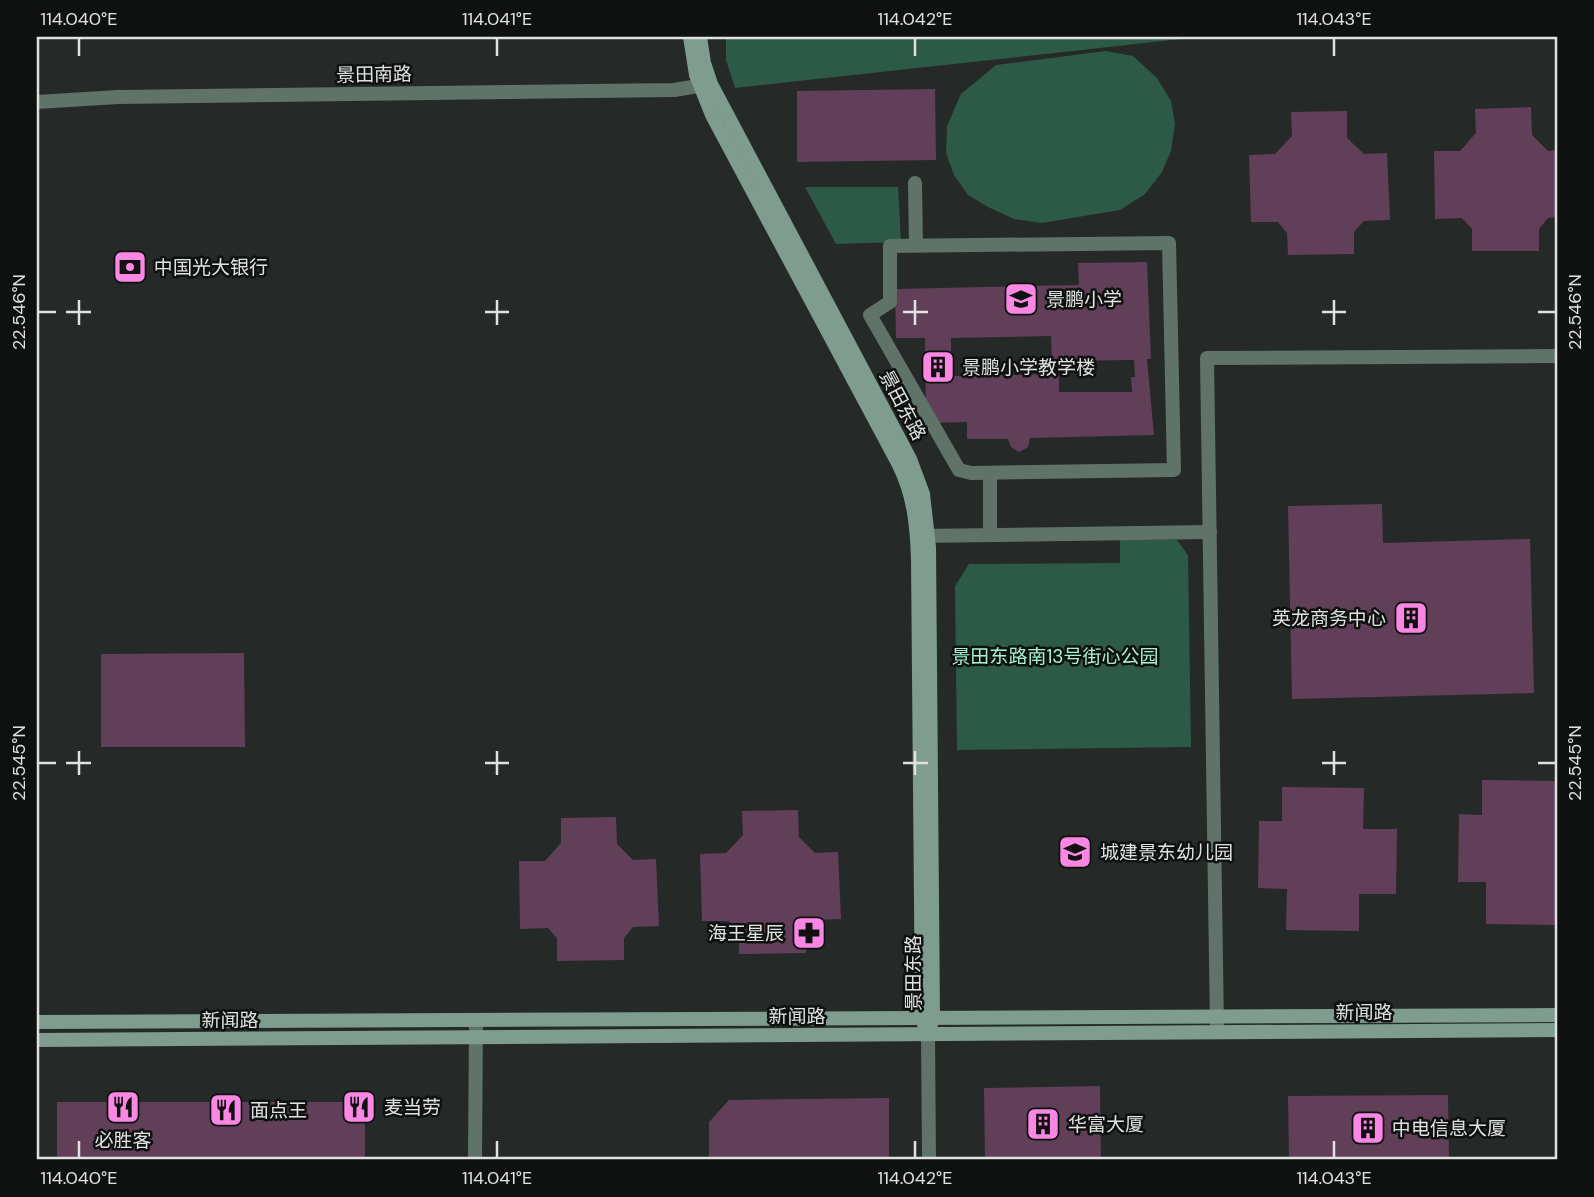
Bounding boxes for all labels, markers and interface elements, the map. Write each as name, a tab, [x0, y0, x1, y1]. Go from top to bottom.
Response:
text: 114.040°E	[41, 7, 117, 31]
text: 114.041°E	[462, 7, 532, 31]
text: 114.042°E	[878, 7, 952, 31]
text: 114.043°E	[1296, 7, 1372, 31]
street label: 景田南路	[336, 61, 412, 88]
bank icon: 中国光大银行	[111, 248, 149, 286]
place label: 中国光大银行	[154, 255, 268, 280]
text: 22.546°N	[7, 274, 31, 350]
text: 22.546°N	[1563, 274, 1587, 350]
school or university icon: 景鹏小学	[1002, 280, 1040, 318]
place label: 景鹏小学	[1046, 287, 1122, 312]
building icon: 景鹏小学教学楼	[919, 348, 957, 386]
place label: 景鹏小学教学楼	[962, 355, 1095, 380]
street label: 景田东路	[874, 366, 931, 445]
building icon: 英龙商务中心	[1392, 599, 1430, 637]
place label: 英龙商务中心	[1272, 606, 1386, 631]
park label: 景田东路南13号街心公园	[951, 644, 1159, 669]
text: 22.545°N	[7, 725, 31, 801]
text: 22.545°N	[1563, 725, 1587, 801]
school or university icon: 城建景东幼儿园	[1056, 833, 1094, 871]
place label: 城建景东幼儿园	[1100, 840, 1233, 865]
pharmacy icon: 海王星辰	[790, 914, 828, 952]
place label: 海王星辰	[708, 921, 784, 946]
street label: 景田东路	[901, 935, 926, 1011]
street label: 新闻路	[1335, 1000, 1393, 1025]
street label: 新闻路	[768, 1004, 826, 1029]
street label: 新闻路	[201, 1008, 259, 1033]
restaurant icon: 必胜客	[104, 1088, 142, 1126]
restaurant icon: 麦当劳	[340, 1088, 378, 1126]
restaurant icon: 面点王	[207, 1091, 245, 1129]
place label: 麦当劳	[384, 1095, 441, 1120]
place label: 面点王	[250, 1098, 307, 1123]
building icon: 华富大厦	[1024, 1105, 1062, 1143]
building icon: 中电信息大厦	[1349, 1109, 1387, 1147]
place label: 华富大厦	[1068, 1112, 1144, 1137]
place label: 中电信息大厦	[1392, 1116, 1506, 1141]
place label: 必胜客	[94, 1128, 152, 1153]
text: 114.040°E	[41, 1166, 117, 1190]
text: 114.041°E	[462, 1166, 532, 1190]
text: 114.042°E	[878, 1166, 952, 1190]
text: 114.043°E	[1296, 1166, 1372, 1190]

